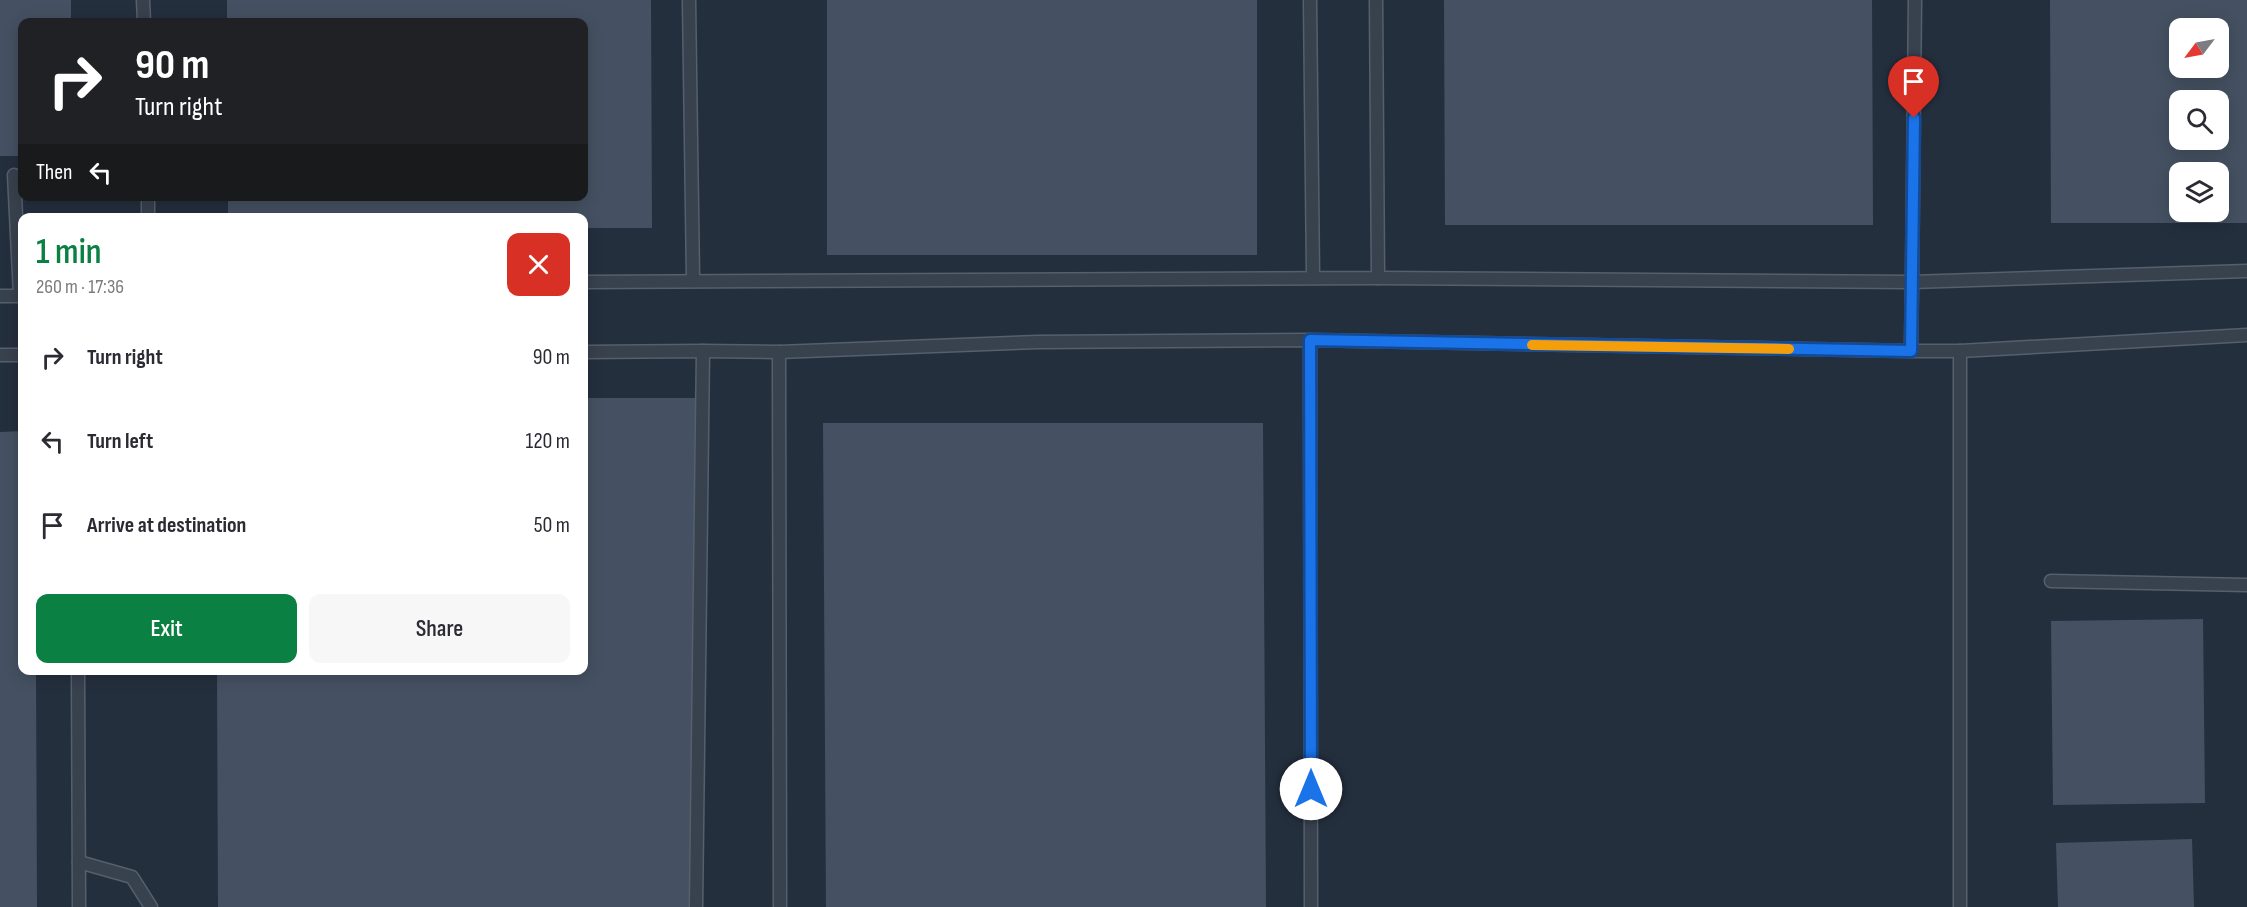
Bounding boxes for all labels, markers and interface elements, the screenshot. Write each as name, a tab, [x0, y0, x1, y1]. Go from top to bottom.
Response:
north arrow	[2169, 18, 2229, 78]
map controls	[2169, 18, 2229, 222]
text: 90 m	[135, 40, 209, 91]
icon: right	[36, 42, 114, 120]
pin	[1888, 56, 1939, 118]
icon: arrive	[1897, 65, 1930, 98]
button: search	[2169, 90, 2229, 150]
text: Turn right	[135, 91, 222, 123]
icon: left	[84, 156, 117, 189]
text: Then	[36, 159, 72, 186]
button: layers	[2169, 162, 2229, 222]
text: 1 min	[36, 231, 101, 274]
button: close	[507, 233, 570, 296]
text: 260 m · 17:36	[36, 275, 124, 299]
icon: right	[36, 341, 69, 374]
text: Turn right	[87, 344, 163, 371]
text: 90 m	[533, 344, 570, 371]
icon: left	[36, 425, 69, 458]
text: Turn left	[87, 428, 153, 455]
text: 120 m	[526, 428, 570, 455]
icon: arrive	[36, 509, 69, 542]
text: Arrive at destination	[87, 512, 246, 539]
text: 50 m	[534, 512, 570, 539]
button: Exit	[36, 594, 297, 663]
button: Share	[309, 594, 570, 663]
position arrow	[1279, 757, 1343, 821]

